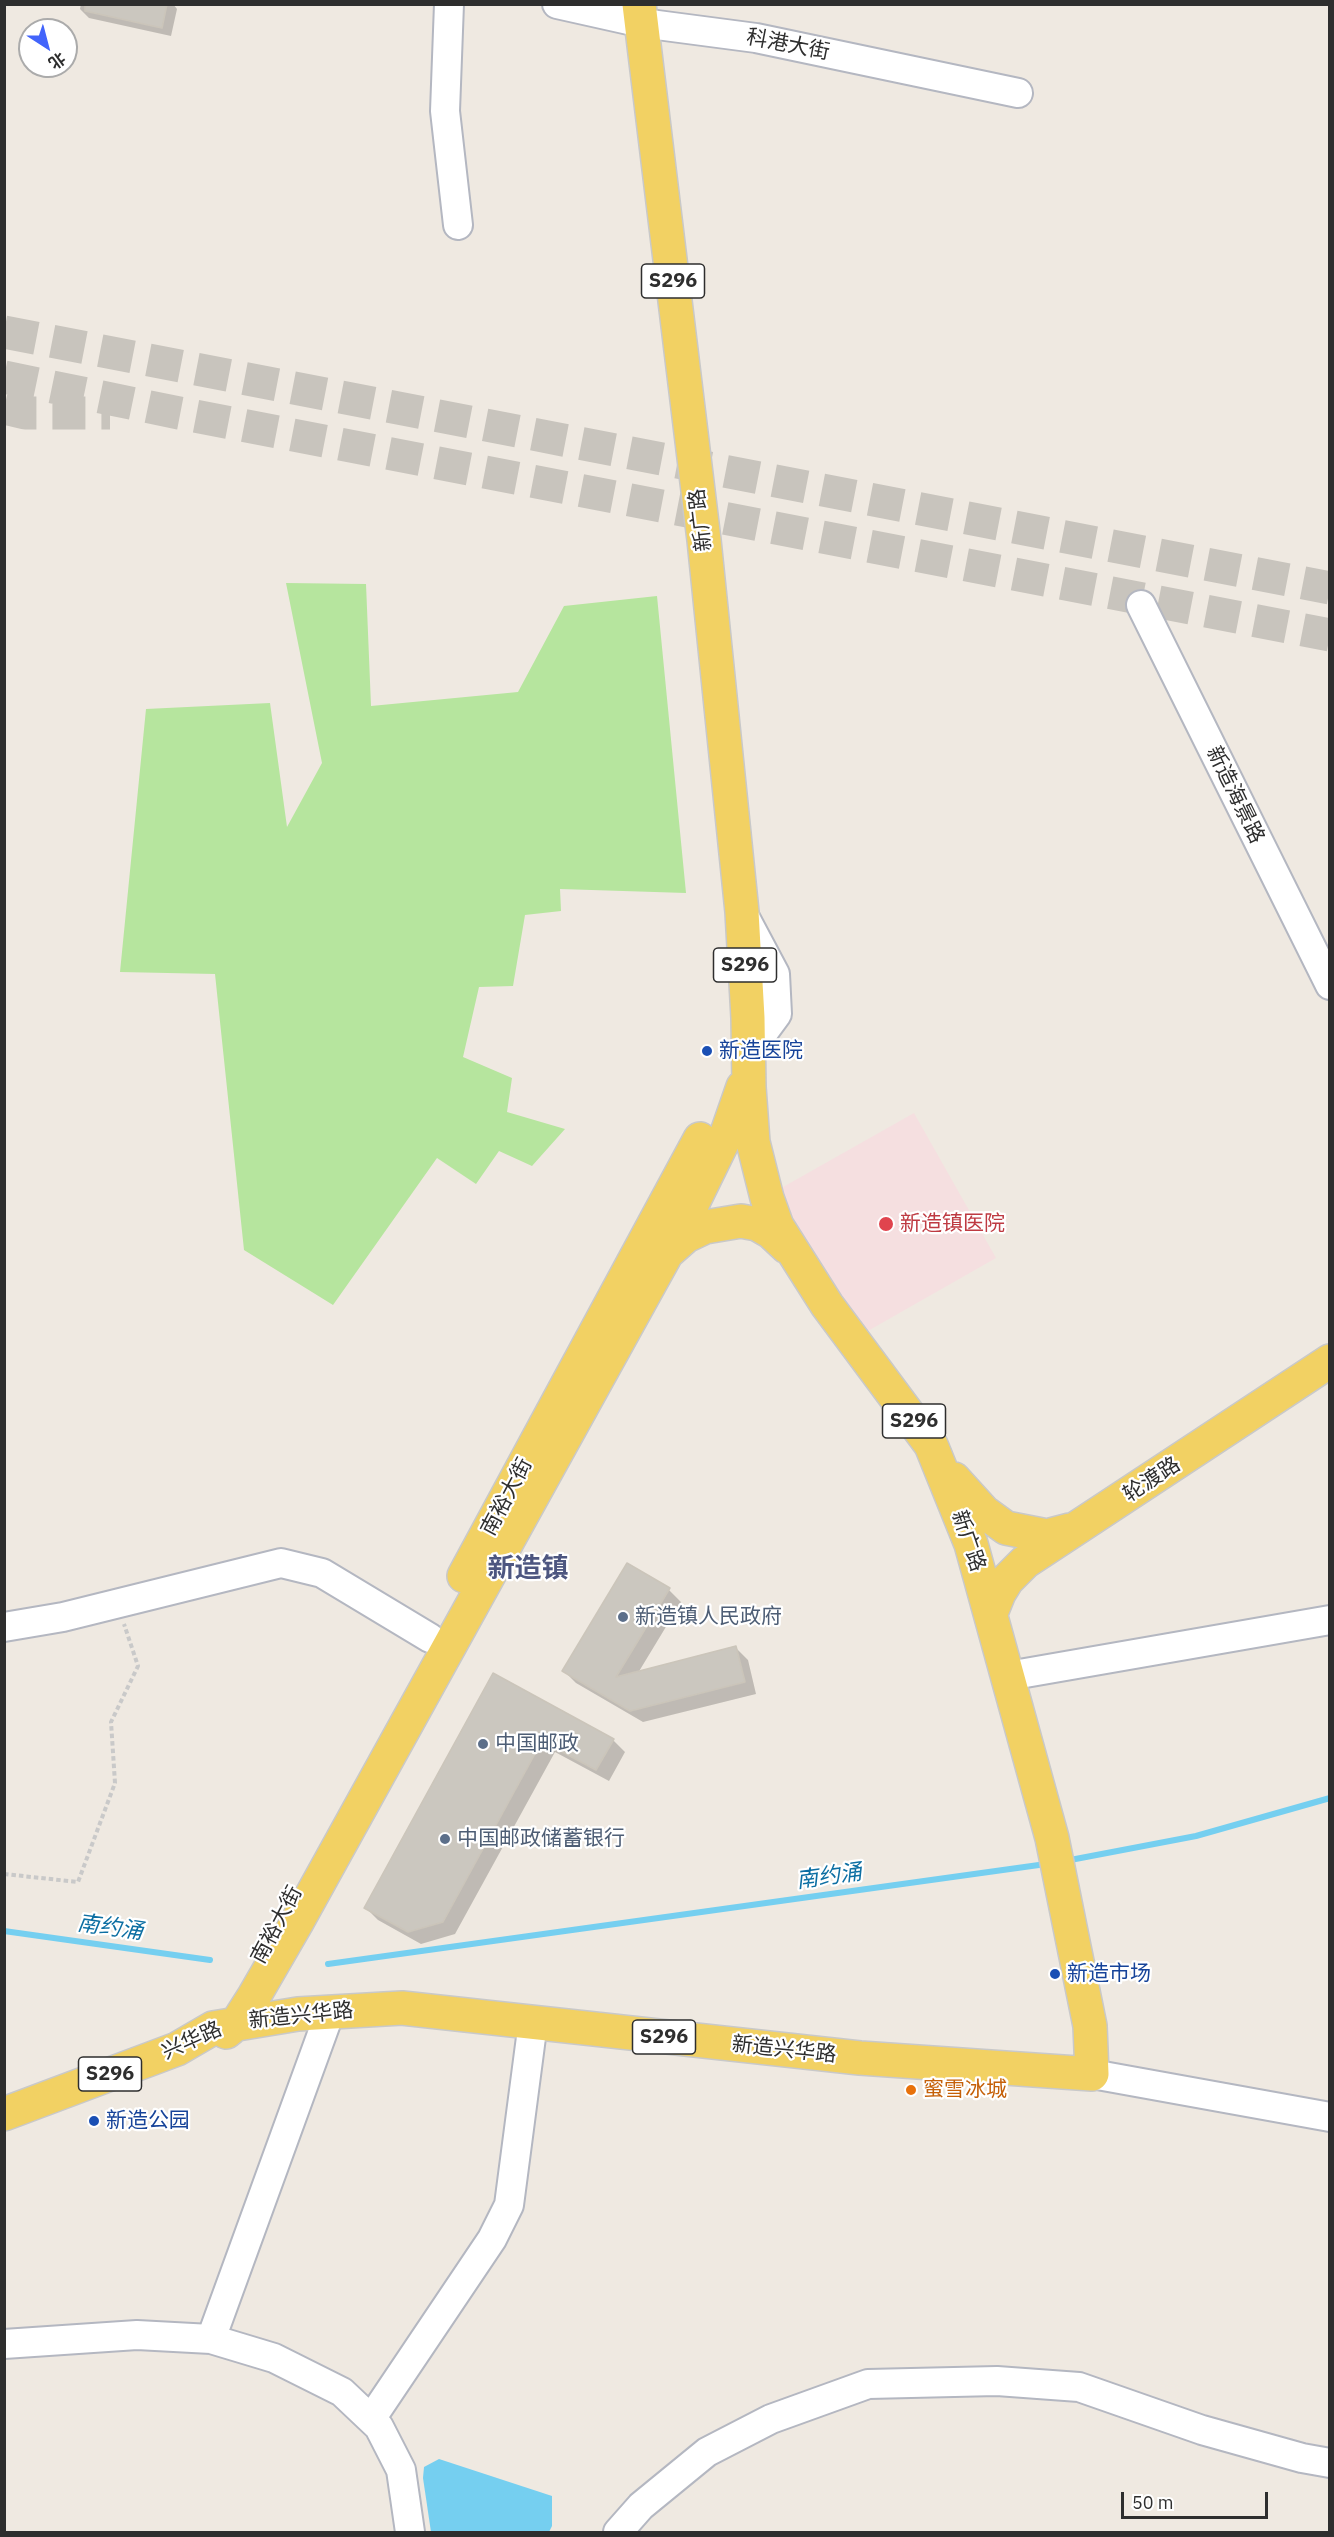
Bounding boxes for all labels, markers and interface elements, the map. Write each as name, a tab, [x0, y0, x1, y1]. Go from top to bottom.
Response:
north arrow	[18, 18, 78, 78]
street label: 科港大街	[744, 25, 832, 65]
text: 北	[45, 48, 70, 74]
road number: S296	[642, 264, 704, 298]
street label: 新广路	[685, 487, 717, 553]
street label: 新造海景路	[1201, 742, 1269, 848]
road number: S296	[714, 948, 777, 982]
place label: 新造医院	[719, 1038, 803, 1064]
marker: 新造医院	[700, 1044, 714, 1058]
place label: 新造镇医院	[900, 1211, 1005, 1237]
marker: 新造镇医院	[877, 1215, 895, 1233]
road number: S296	[882, 1404, 946, 1438]
street label: 轮渡路	[1119, 1452, 1185, 1508]
street label: 南裕大街	[476, 1454, 538, 1540]
street label: 新广路	[946, 1507, 990, 1575]
district label: 新造镇	[488, 1553, 568, 1585]
place label: 新造镇人民政府	[635, 1604, 782, 1630]
marker: 新造镇人民政府	[616, 1610, 630, 1624]
place label: 中国邮政	[495, 1731, 579, 1757]
marker: 中国邮政	[476, 1737, 490, 1751]
place label: 中国邮政储蓄银行	[457, 1826, 625, 1852]
marker: 中国邮政储蓄银行	[438, 1832, 452, 1846]
water label: 南约涌	[794, 1859, 864, 1895]
street label: 南裕大街	[246, 1882, 308, 1968]
water label: 南约涌	[75, 1910, 145, 1946]
place label: 新造市场	[1067, 1961, 1151, 1987]
marker: 新造市场	[1048, 1967, 1062, 1981]
street label: 新造兴华路	[247, 1998, 355, 2034]
street label: 兴华路	[158, 2017, 226, 2065]
road number: S296	[632, 2020, 696, 2054]
street label: 新造兴华路	[730, 2032, 838, 2068]
road number: S296	[78, 2057, 142, 2091]
place label: 蜜雪冰城	[923, 2077, 1007, 2103]
marker: 蜜雪冰城	[904, 2083, 918, 2097]
place label: 新造公园	[106, 2108, 190, 2134]
marker: 新造公园	[87, 2114, 101, 2128]
scale bar	[1124, 2480, 1271, 2518]
text: 50 m	[1132, 2491, 1174, 2514]

